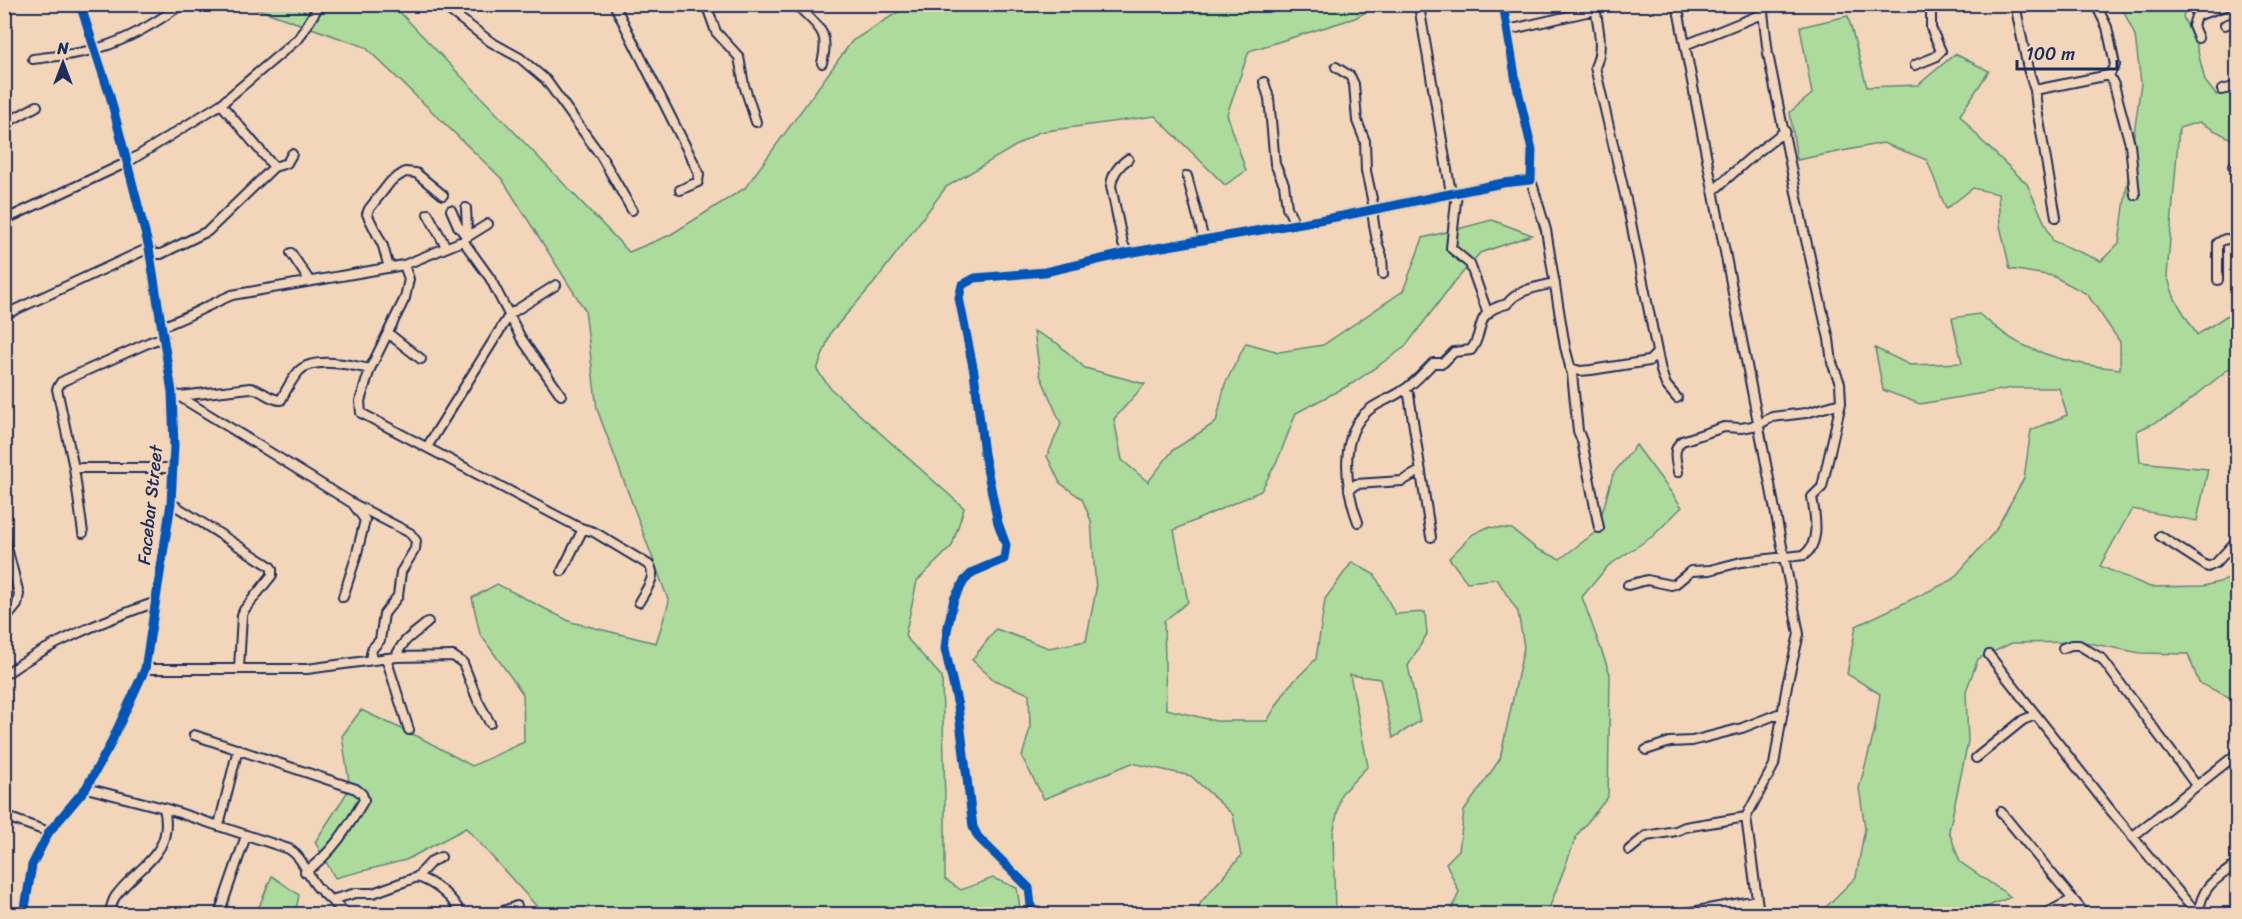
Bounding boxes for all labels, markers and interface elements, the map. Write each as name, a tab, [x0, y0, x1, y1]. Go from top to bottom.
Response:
north arrow	[33, 33, 93, 93]
scale bar	[2017, 33, 2118, 71]
text: N	[56, 34, 69, 63]
text: 100 m	[2026, 38, 2075, 70]
street label: Facebar Street	[128, 443, 172, 566]

